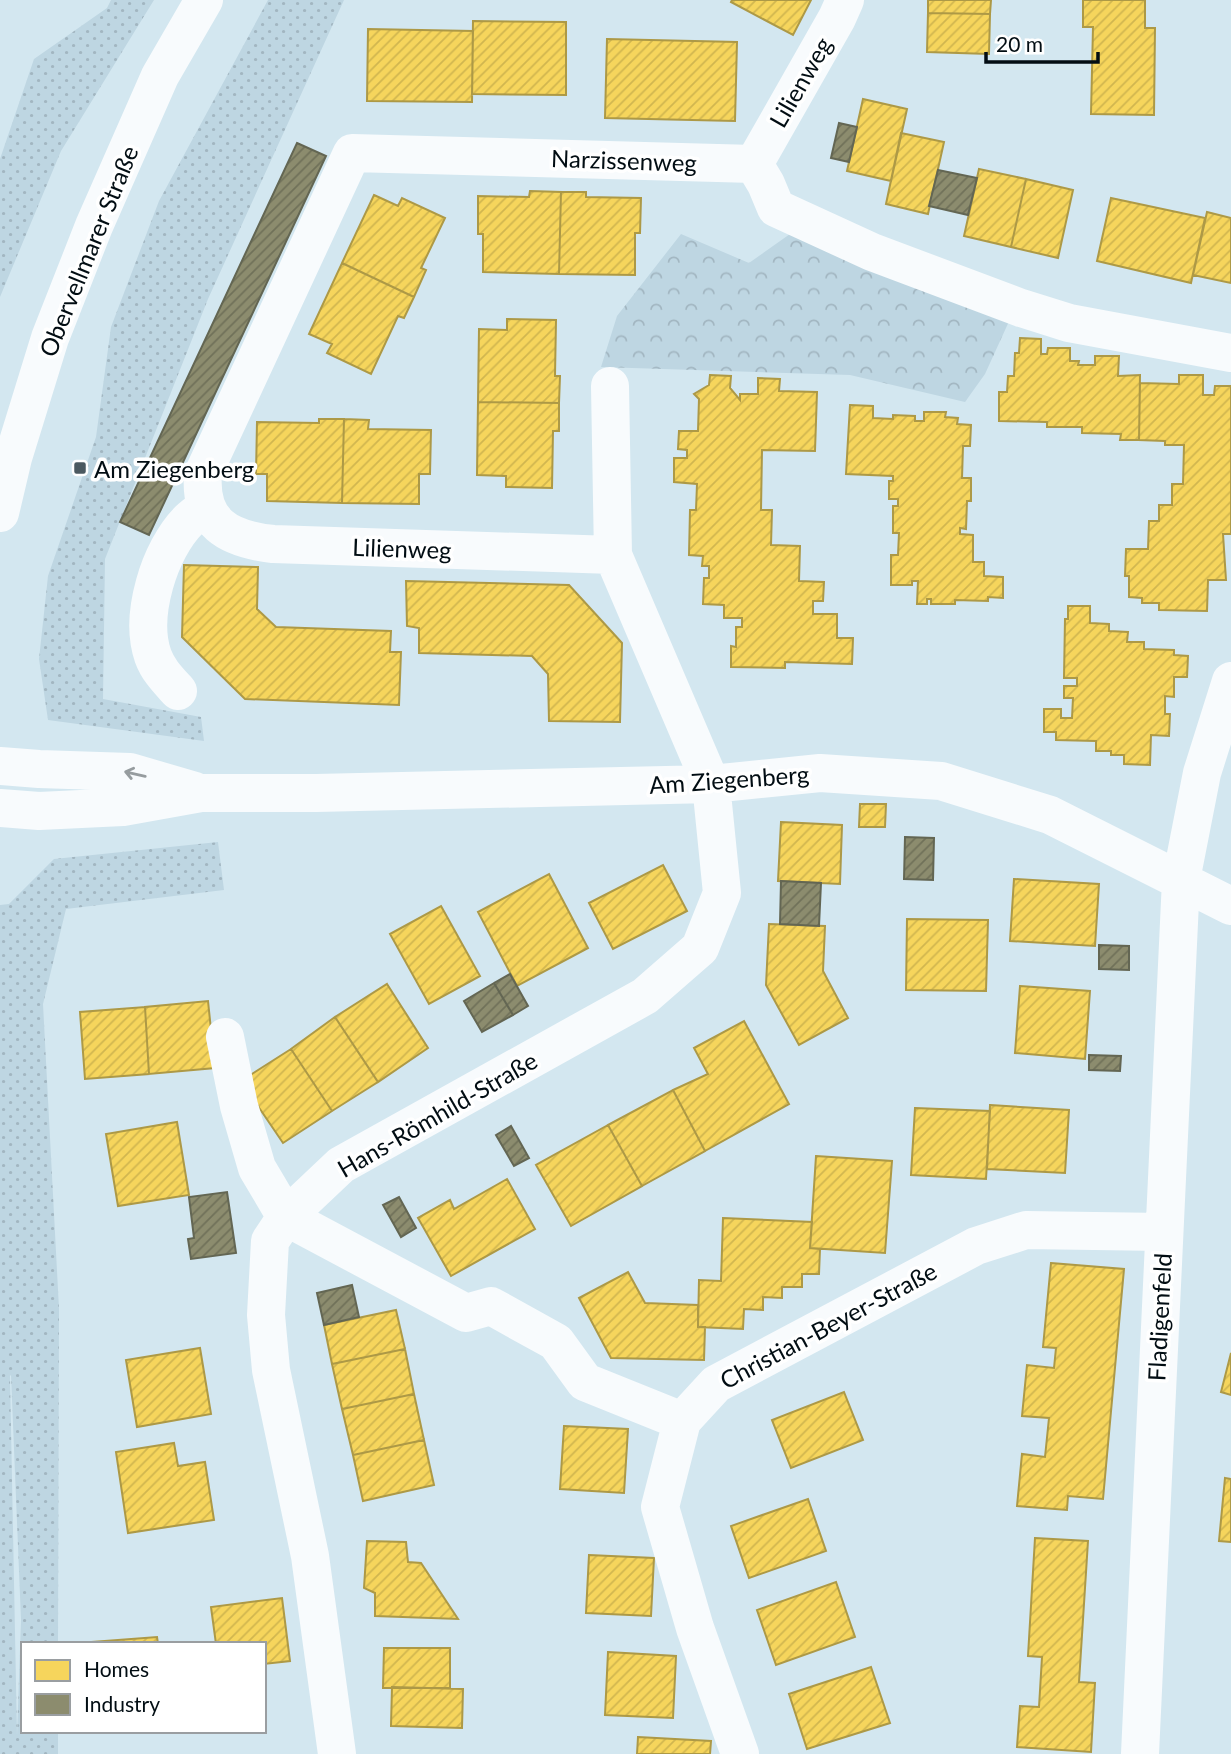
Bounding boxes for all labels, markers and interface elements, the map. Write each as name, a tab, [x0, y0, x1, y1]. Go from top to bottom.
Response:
scale bar	[986, 21, 1098, 65]
text: 20 m	[996, 31, 1043, 56]
street label: Lilienweg	[763, 32, 837, 132]
street label: Obervellmarer Straße	[32, 141, 144, 361]
street label: Narzissenweg	[551, 143, 697, 177]
place label: Am Ziegenberg	[94, 454, 254, 483]
marker: Am Ziegenberg	[72, 460, 88, 476]
street label: Lilienweg	[352, 532, 452, 564]
street label: Am Ziegenberg	[648, 759, 810, 799]
one-way arrow	[124, 767, 147, 780]
street label: Hans-Römhild-Straße	[332, 1045, 542, 1183]
street label: Fladigenfeld	[1141, 1252, 1177, 1382]
street label: Christian-Beyer-Straße	[715, 1256, 941, 1394]
legend	[21, 1642, 266, 1733]
text: Homes	[84, 1656, 149, 1681]
text: Industry	[84, 1691, 160, 1716]

